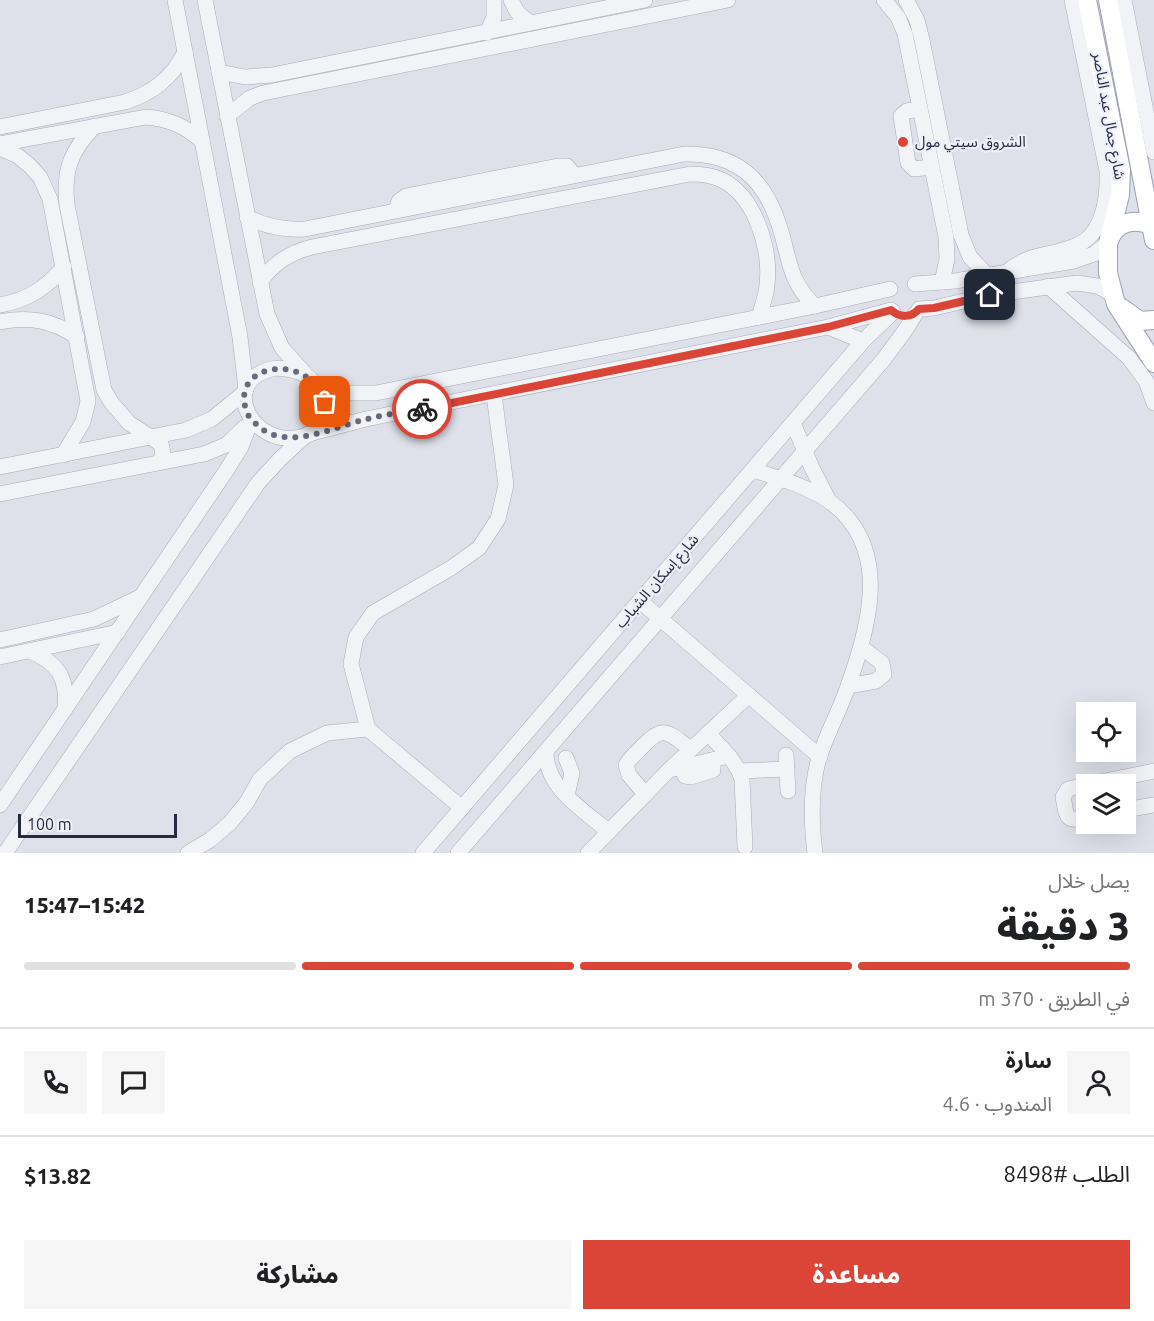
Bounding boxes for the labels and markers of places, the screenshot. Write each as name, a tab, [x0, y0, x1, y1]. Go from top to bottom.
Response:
place label: الشروق سيتي مول	[915, 133, 1026, 153]
marker: الشروق سيتي مول	[896, 135, 910, 149]
pin	[964, 269, 1015, 320]
pin	[299, 376, 350, 427]

